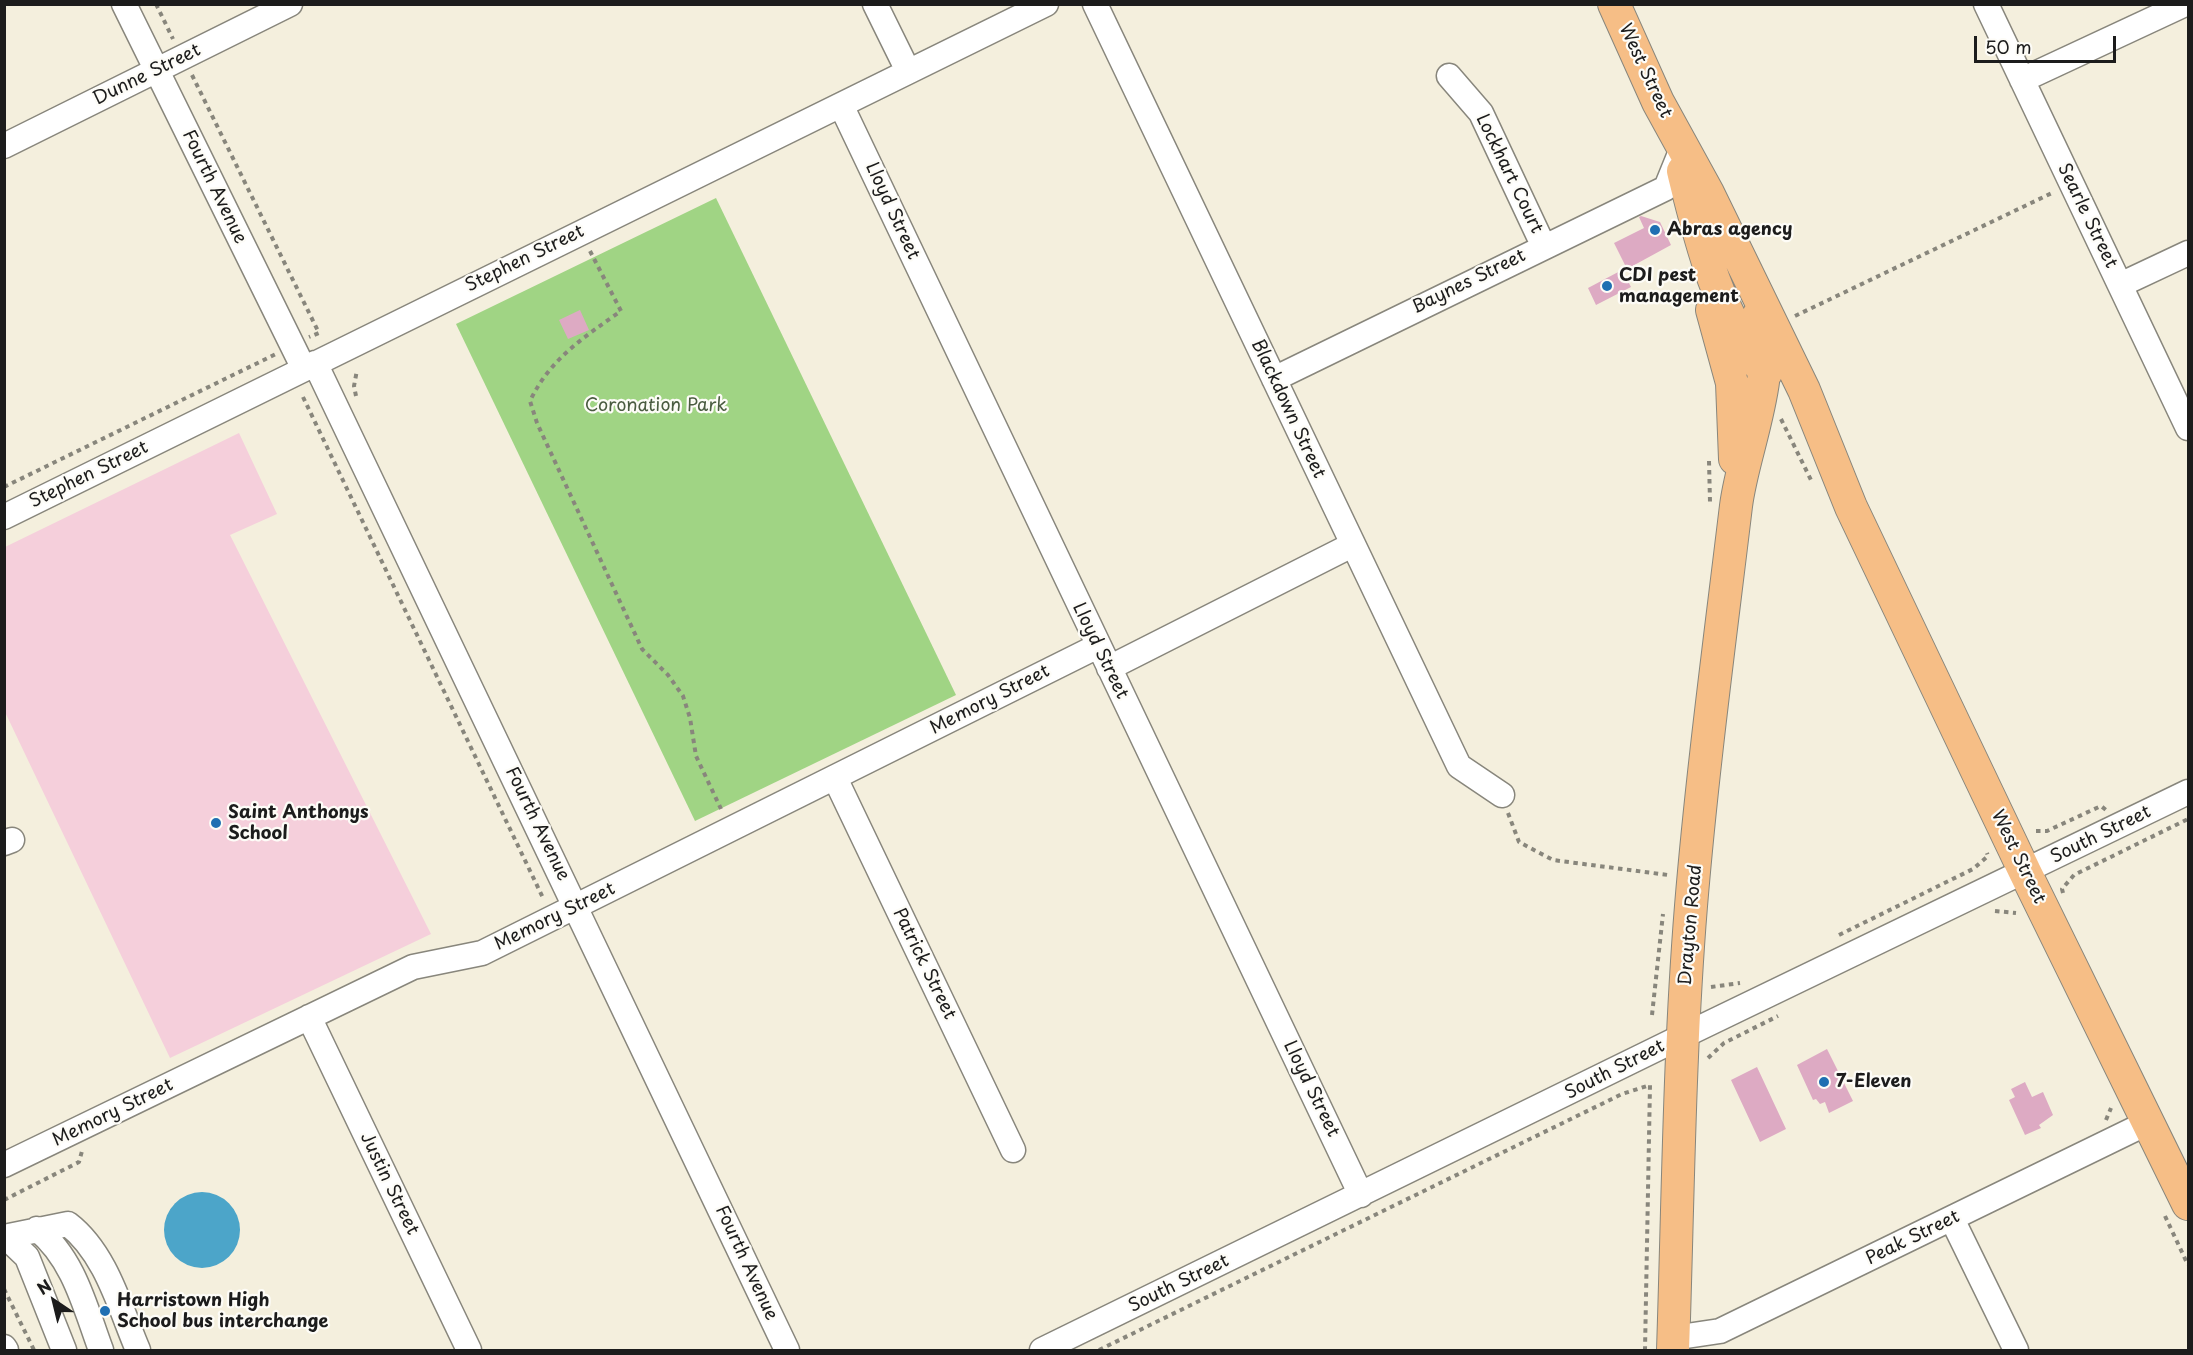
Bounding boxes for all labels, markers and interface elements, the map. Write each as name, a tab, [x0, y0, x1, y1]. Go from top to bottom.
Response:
street label: West Street	[1614, 20, 1676, 122]
scale bar	[1977, 24, 2120, 62]
text: 50 m	[1985, 33, 2032, 60]
street label: Dunne Street	[90, 40, 204, 110]
street label: Lockhart Court	[1471, 111, 1547, 237]
street label: Fourth Avenue	[177, 127, 251, 247]
street label: Lloyd Street	[860, 159, 924, 263]
street label: Searle Street	[2052, 160, 2122, 272]
place label: Abras agency	[1667, 219, 1792, 241]
street label: Stephen Street	[462, 221, 588, 297]
marker: Abras agency	[1648, 223, 1662, 237]
street label: Baynes Street	[1409, 245, 1529, 319]
place label: CDI pest management	[1619, 265, 1739, 308]
marker: CDI pest management	[1600, 279, 1614, 293]
street label: Blackdown Street	[1246, 336, 1330, 482]
park label: Coronation Park	[585, 395, 727, 417]
street label: Stephen Street	[26, 437, 152, 513]
street label: Lloyd Street	[1067, 599, 1133, 703]
street label: Memory Street	[927, 661, 1053, 739]
street label: Fourth Avenue	[500, 764, 574, 884]
street label: South Street	[2047, 801, 2155, 869]
place label: Saint Anthonys School	[228, 802, 369, 844]
street label: West Street	[1986, 807, 2050, 907]
marker: Saint Anthonys School	[209, 816, 223, 830]
street label: Drayton Road	[1675, 864, 1707, 986]
street label: Memory Street	[491, 878, 619, 956]
street label: Patrick Street	[888, 905, 960, 1023]
street label: South Street	[1561, 1036, 1669, 1104]
street label: Lloyd Street	[1278, 1037, 1344, 1141]
place label: 7-Eleven	[1836, 1071, 1911, 1093]
street label: Memory Street	[49, 1074, 177, 1152]
marker: 7-Eleven	[1817, 1075, 1831, 1089]
street label: Justin Street	[355, 1129, 423, 1239]
street label: Fourth Avenue	[710, 1202, 782, 1324]
street label: Peak Street	[1863, 1206, 1963, 1270]
street label: South Street	[1125, 1250, 1233, 1318]
north arrow	[24, 1271, 84, 1331]
text: N	[32, 1273, 56, 1300]
place label: Harristown High School bus interchange	[117, 1290, 328, 1332]
marker: Harristown High School bus interchange	[98, 1304, 112, 1318]

